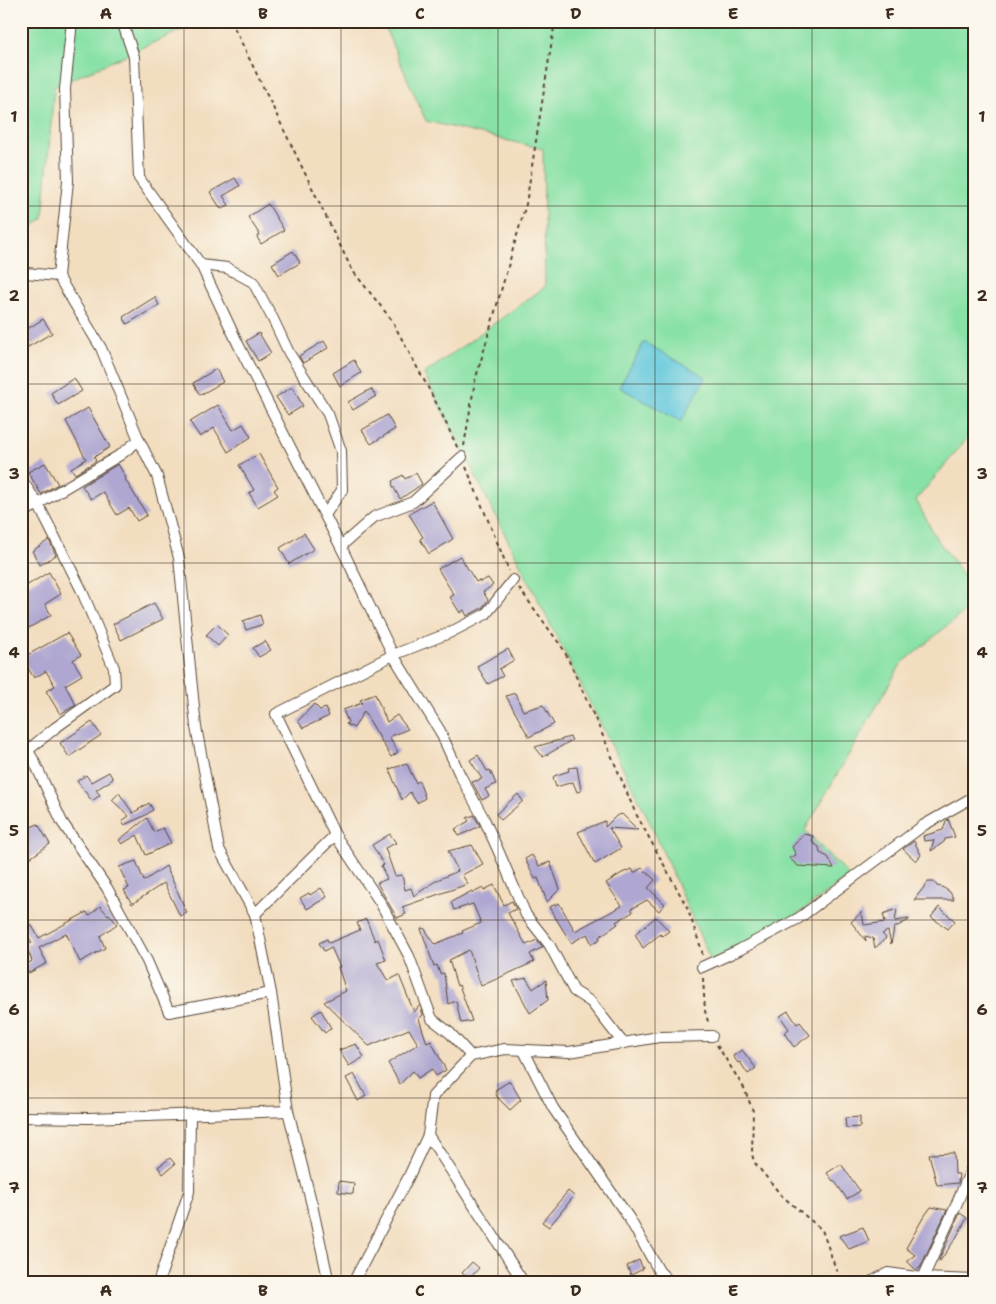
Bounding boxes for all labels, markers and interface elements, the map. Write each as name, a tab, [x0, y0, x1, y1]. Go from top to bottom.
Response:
text: A	[100, 3, 112, 24]
text: B	[258, 3, 268, 24]
text: C	[415, 3, 425, 24]
text: D	[570, 3, 582, 24]
text: E	[728, 3, 738, 24]
text: F	[885, 3, 895, 24]
text: 1	[10, 106, 18, 127]
text: 1	[978, 106, 986, 127]
text: 2	[8, 285, 20, 306]
text: 2	[976, 285, 988, 306]
text: 3	[8, 463, 20, 484]
text: 3	[976, 463, 988, 484]
text: 4	[8, 642, 20, 663]
text: 4	[976, 642, 988, 663]
text: 5	[9, 820, 19, 841]
text: 5	[977, 820, 987, 841]
text: 6	[8, 999, 20, 1020]
text: 6	[976, 999, 988, 1020]
text: 7	[8, 1177, 20, 1198]
text: 7	[976, 1177, 988, 1198]
text: A	[100, 1280, 112, 1301]
text: B	[258, 1280, 268, 1301]
text: C	[415, 1280, 425, 1301]
text: D	[570, 1280, 582, 1301]
text: E	[728, 1280, 738, 1301]
text: F	[885, 1280, 895, 1301]

